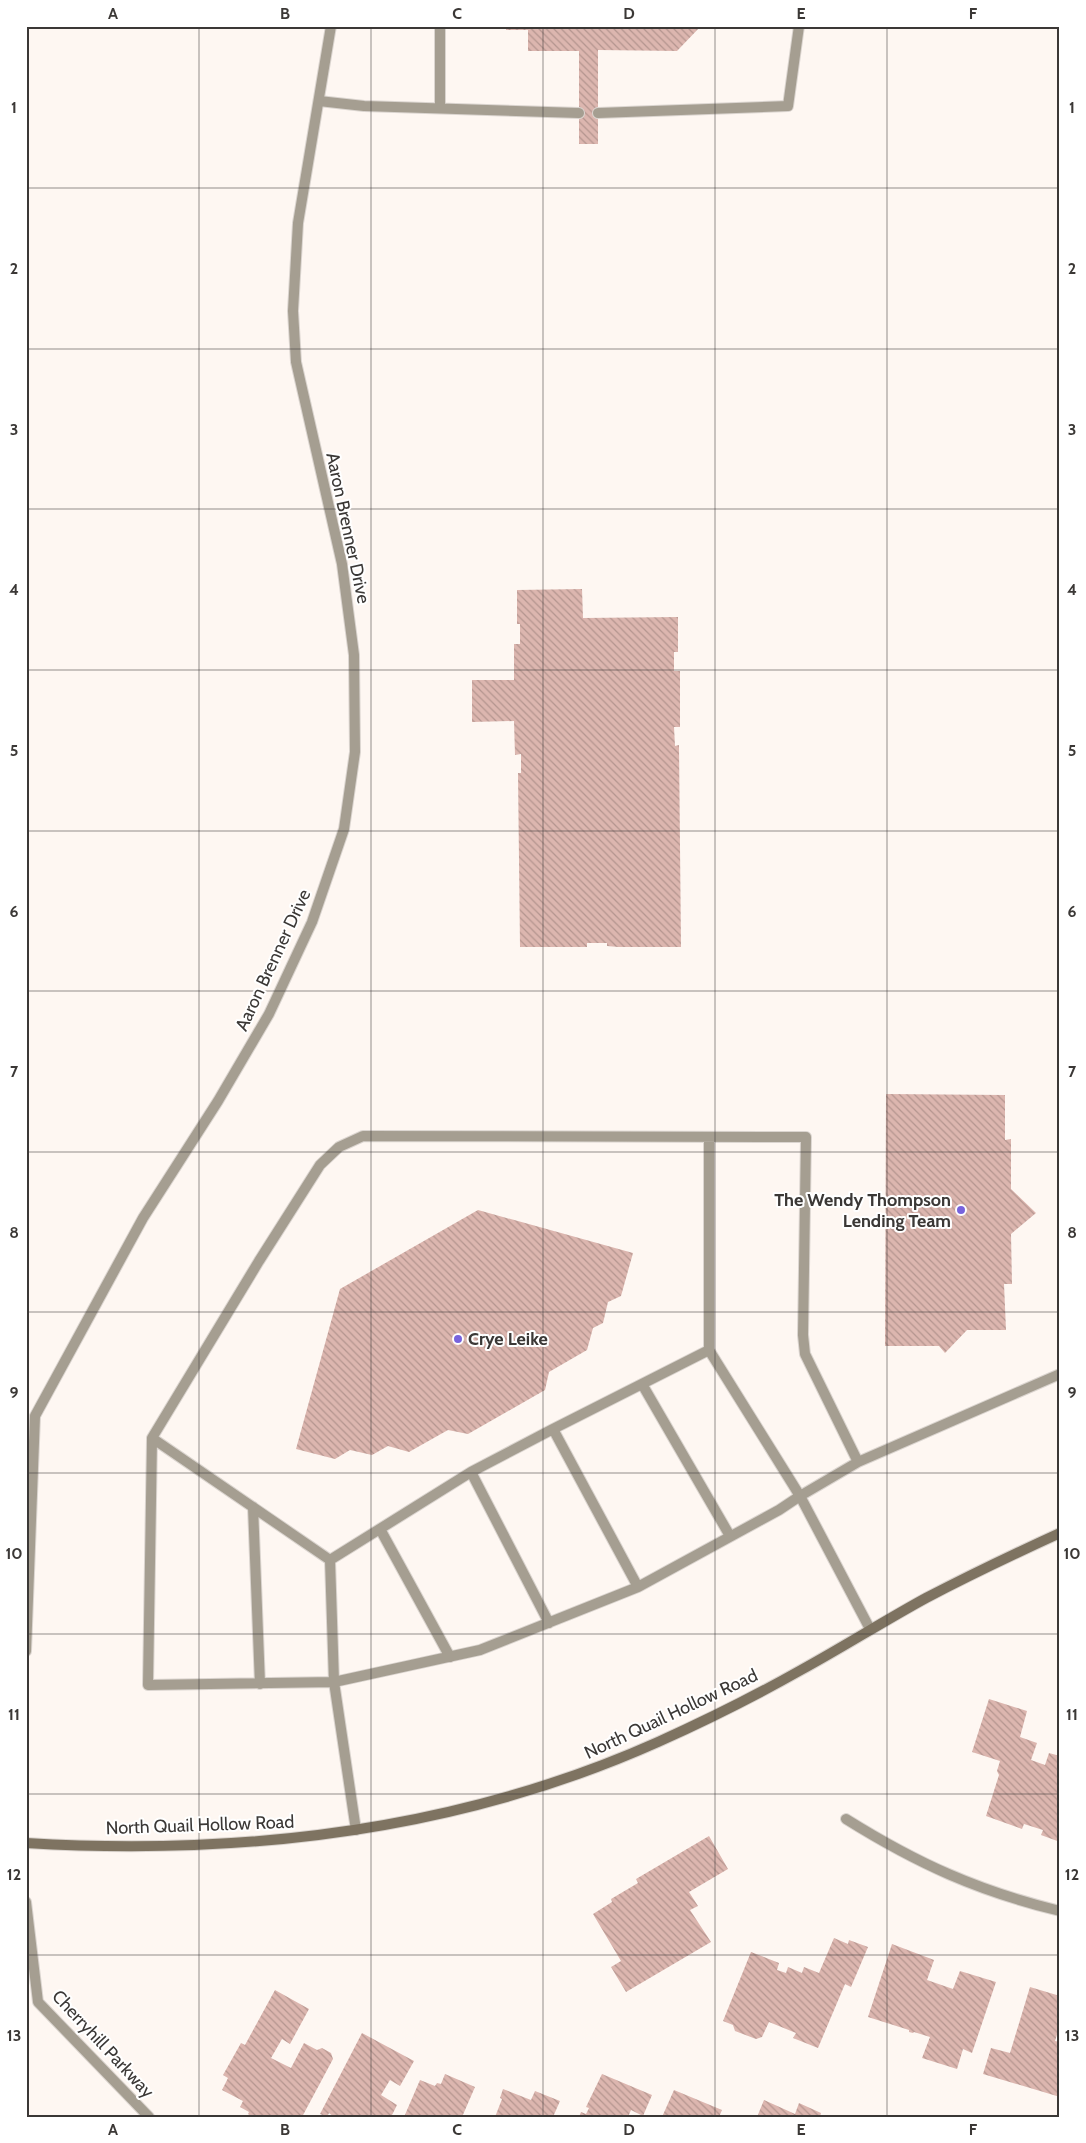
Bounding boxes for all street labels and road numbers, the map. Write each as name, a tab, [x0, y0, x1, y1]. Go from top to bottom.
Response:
street label: Aaron Brenner Drive	[321, 450, 375, 606]
street label: Aaron Brenner Drive	[230, 886, 316, 1034]
street label: North Quail Hollow Road	[581, 1664, 761, 1764]
street label: North Quail Hollow Road	[105, 1811, 295, 1839]
street label: Cherryhill Parkway	[47, 1986, 159, 2102]

